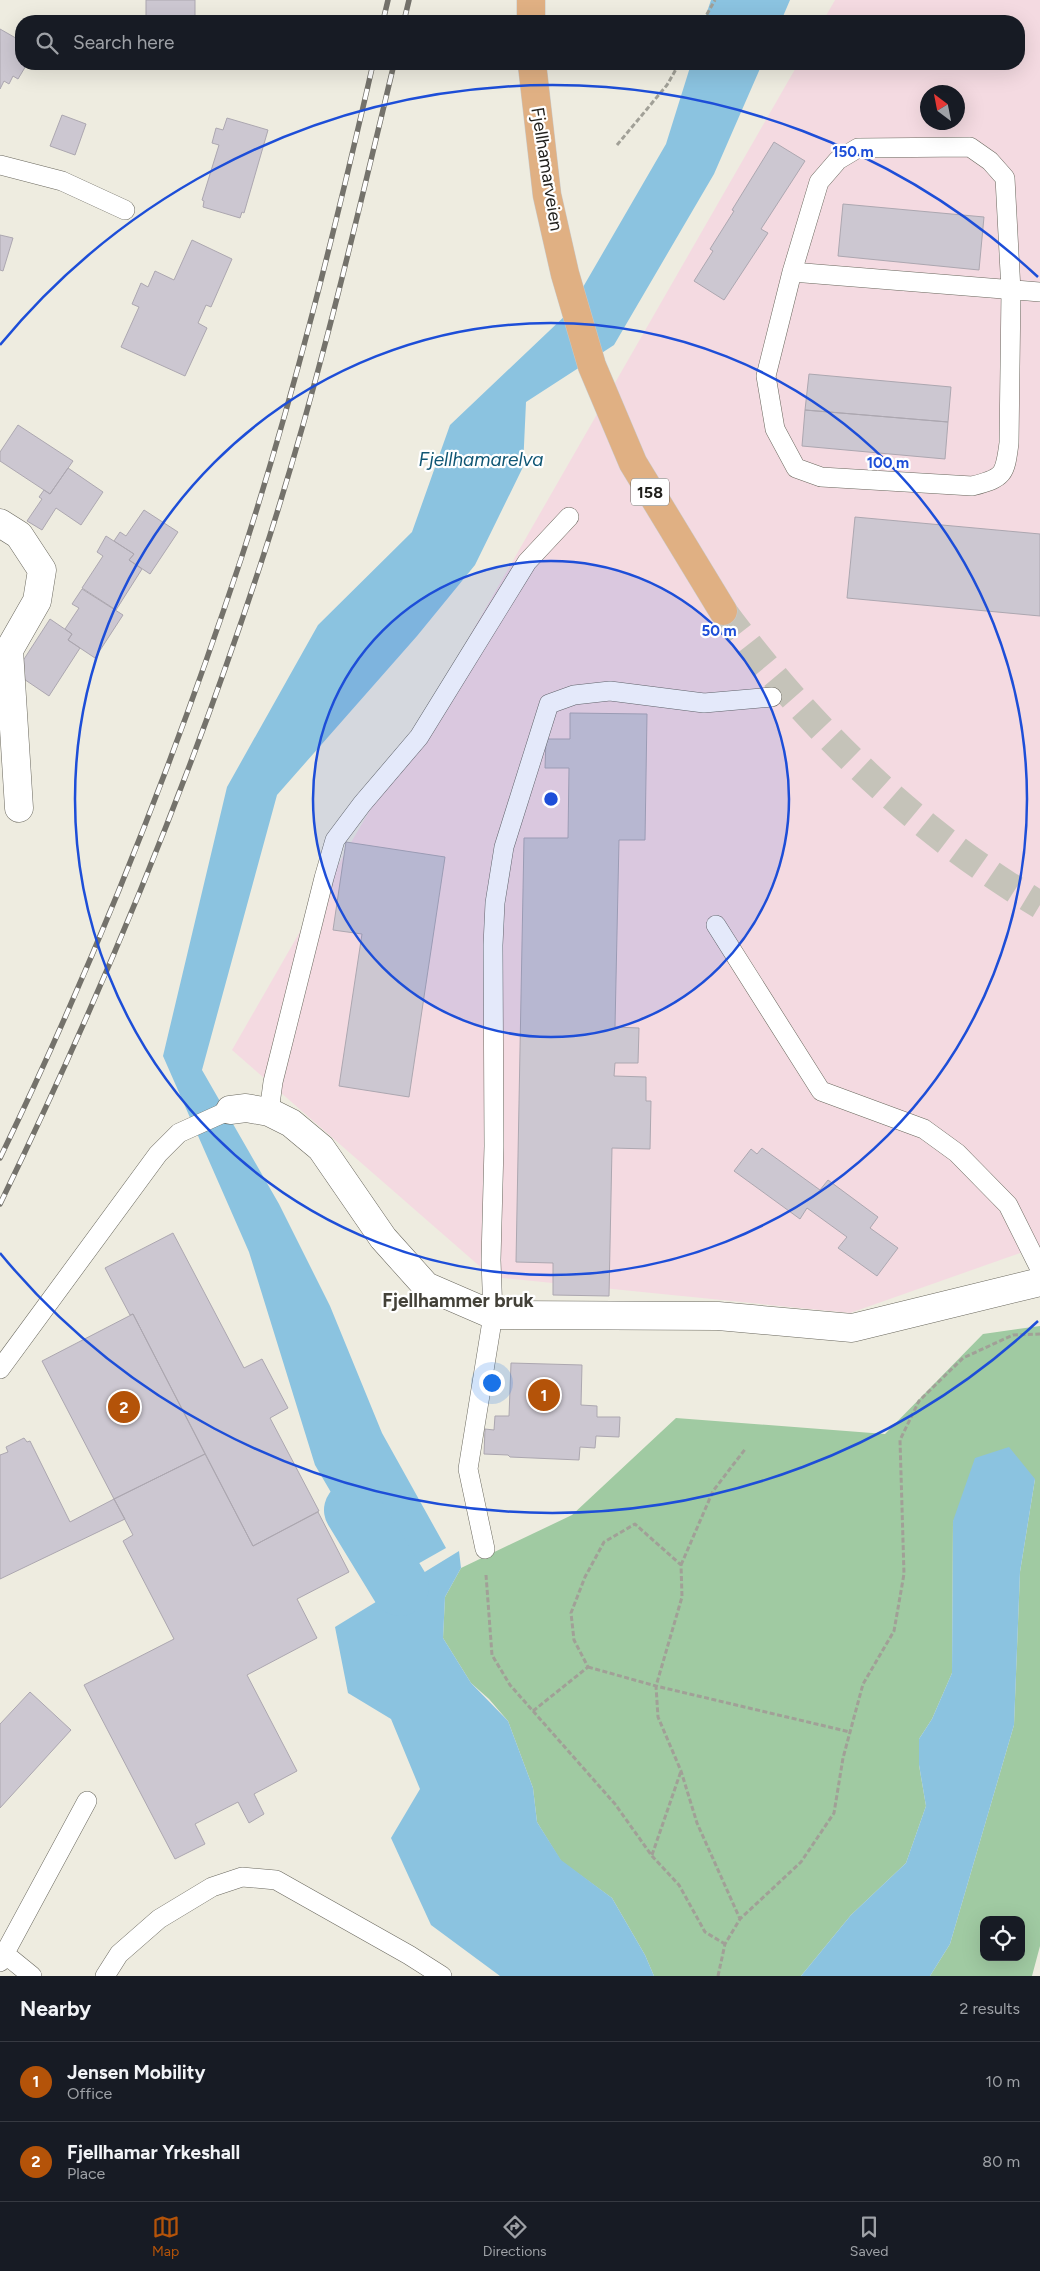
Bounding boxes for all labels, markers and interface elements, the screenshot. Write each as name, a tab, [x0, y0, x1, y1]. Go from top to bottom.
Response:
search box	[15, 15, 1025, 70]
icon: search	[33, 29, 61, 57]
text: Search here	[73, 31, 175, 54]
north arrow	[920, 85, 965, 130]
street label: Fjellhamarveien	[526, 105, 568, 233]
text: 150 m	[832, 143, 874, 161]
water label: Fjellhamarelva	[419, 448, 543, 471]
text: 100 m	[867, 454, 909, 472]
road number: 158	[631, 478, 669, 506]
text: 50 m	[701, 622, 737, 640]
centre of rings	[542, 790, 560, 808]
district label: Fjellhammer bruk	[382, 1289, 535, 1312]
your location	[479, 1370, 505, 1396]
pin: 1	[528, 1376, 560, 1414]
pin: 2	[108, 1388, 140, 1426]
map controls	[980, 1916, 1025, 1961]
button: locate	[980, 1916, 1025, 1961]
text: Nearby	[20, 1996, 91, 2021]
text: 2 results	[960, 1999, 1020, 2018]
text: Jensen Mobility	[67, 2061, 205, 2084]
text: 1	[33, 2072, 39, 2091]
text: 10 m	[986, 2072, 1020, 2091]
text: Office	[67, 2084, 112, 2103]
text: Fjellhamar Yrkeshall	[67, 2141, 240, 2164]
text: 2	[31, 2152, 41, 2171]
text: 80 m	[982, 2152, 1020, 2171]
text: Place	[67, 2164, 105, 2183]
tab: Map	[152, 2213, 180, 2260]
tab: Directions	[483, 2213, 547, 2260]
tab: Saved	[850, 2213, 888, 2260]

